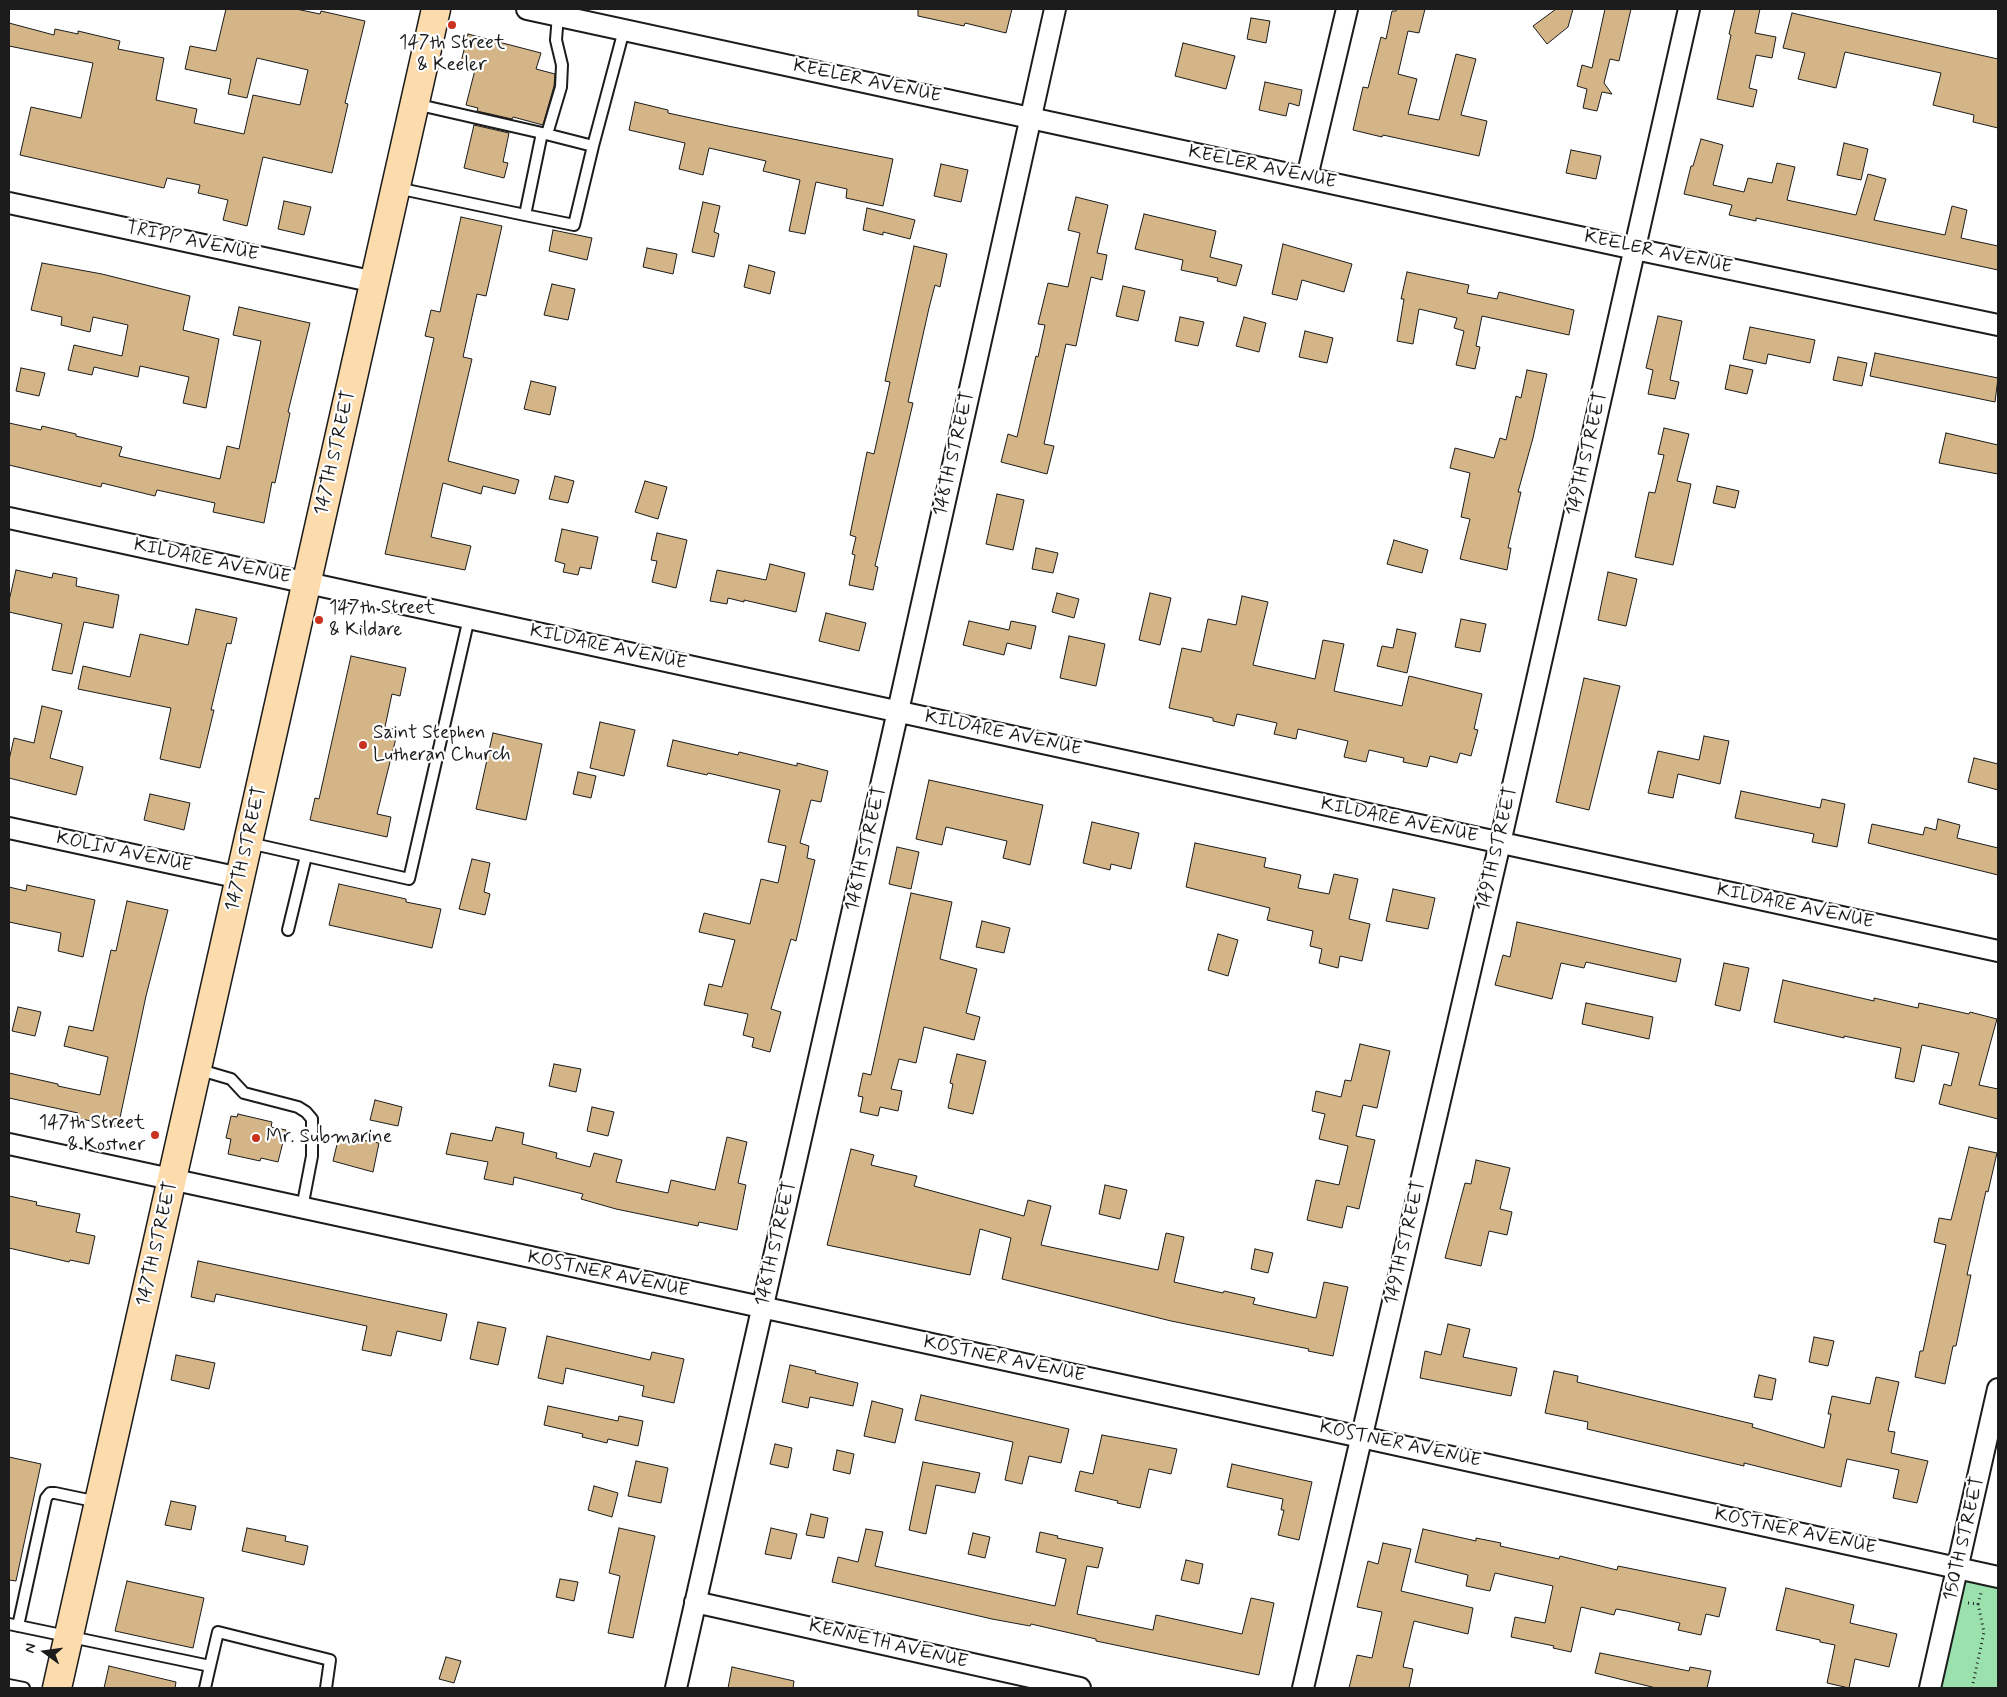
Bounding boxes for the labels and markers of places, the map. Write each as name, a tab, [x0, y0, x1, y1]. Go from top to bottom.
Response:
marker: 147th Street & Keeler	[446, 19, 458, 31]
place label: 147th Street & Keeler	[399, 33, 505, 77]
place label: 147th Street & Kildare	[329, 598, 435, 642]
marker: 147th Street & Kildare	[313, 614, 325, 626]
place label: Saint Stephen Lutheran Church	[373, 723, 511, 767]
marker: Saint Stephen Lutheran Church	[357, 739, 369, 751]
place label: 147th Street & Kostner	[39, 1113, 145, 1157]
place label: Mr. Submarine	[266, 1127, 392, 1149]
marker: 147th Street & Kostner	[149, 1129, 161, 1141]
marker: Mr. Submarine	[250, 1132, 262, 1144]

